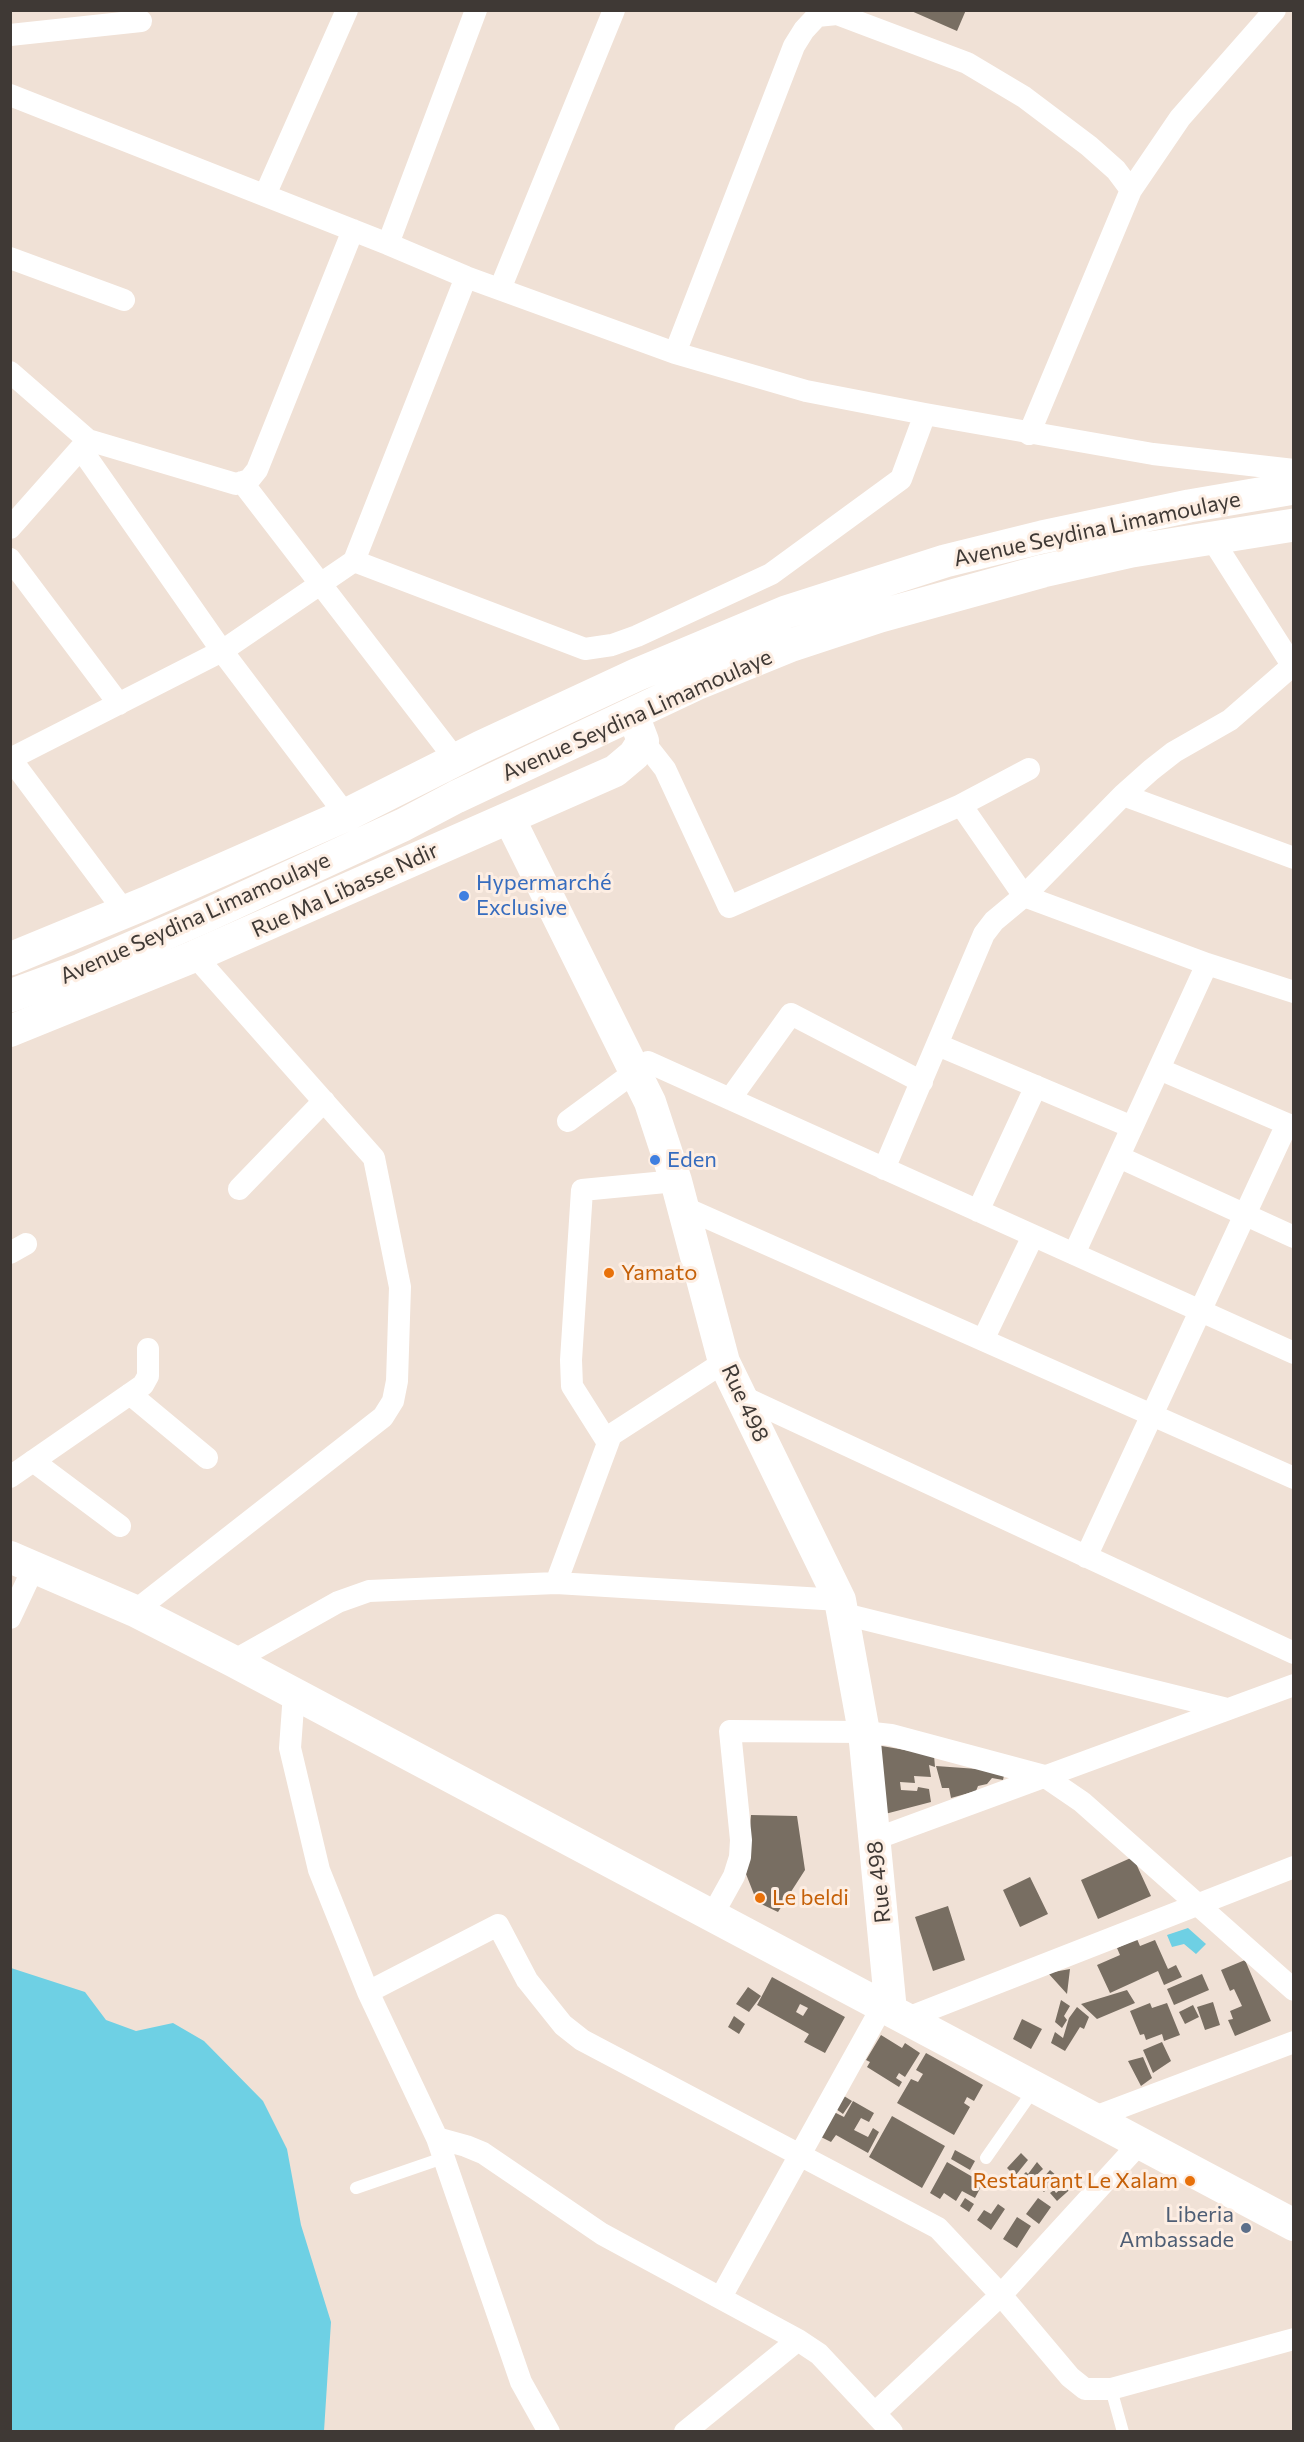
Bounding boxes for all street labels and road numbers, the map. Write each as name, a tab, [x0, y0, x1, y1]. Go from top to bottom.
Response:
street label: Avenue Seydina Limamoulaye	[951, 486, 1243, 572]
street label: Avenue Seydina Limamoulaye	[498, 643, 776, 787]
street label: Rue Ma Libasse Ndir	[248, 837, 442, 943]
street label: Avenue Seydina Limamoulaye	[56, 846, 334, 990]
street label: Rue 498	[716, 1360, 774, 1446]
street label: Rue 498	[862, 1840, 896, 1924]

